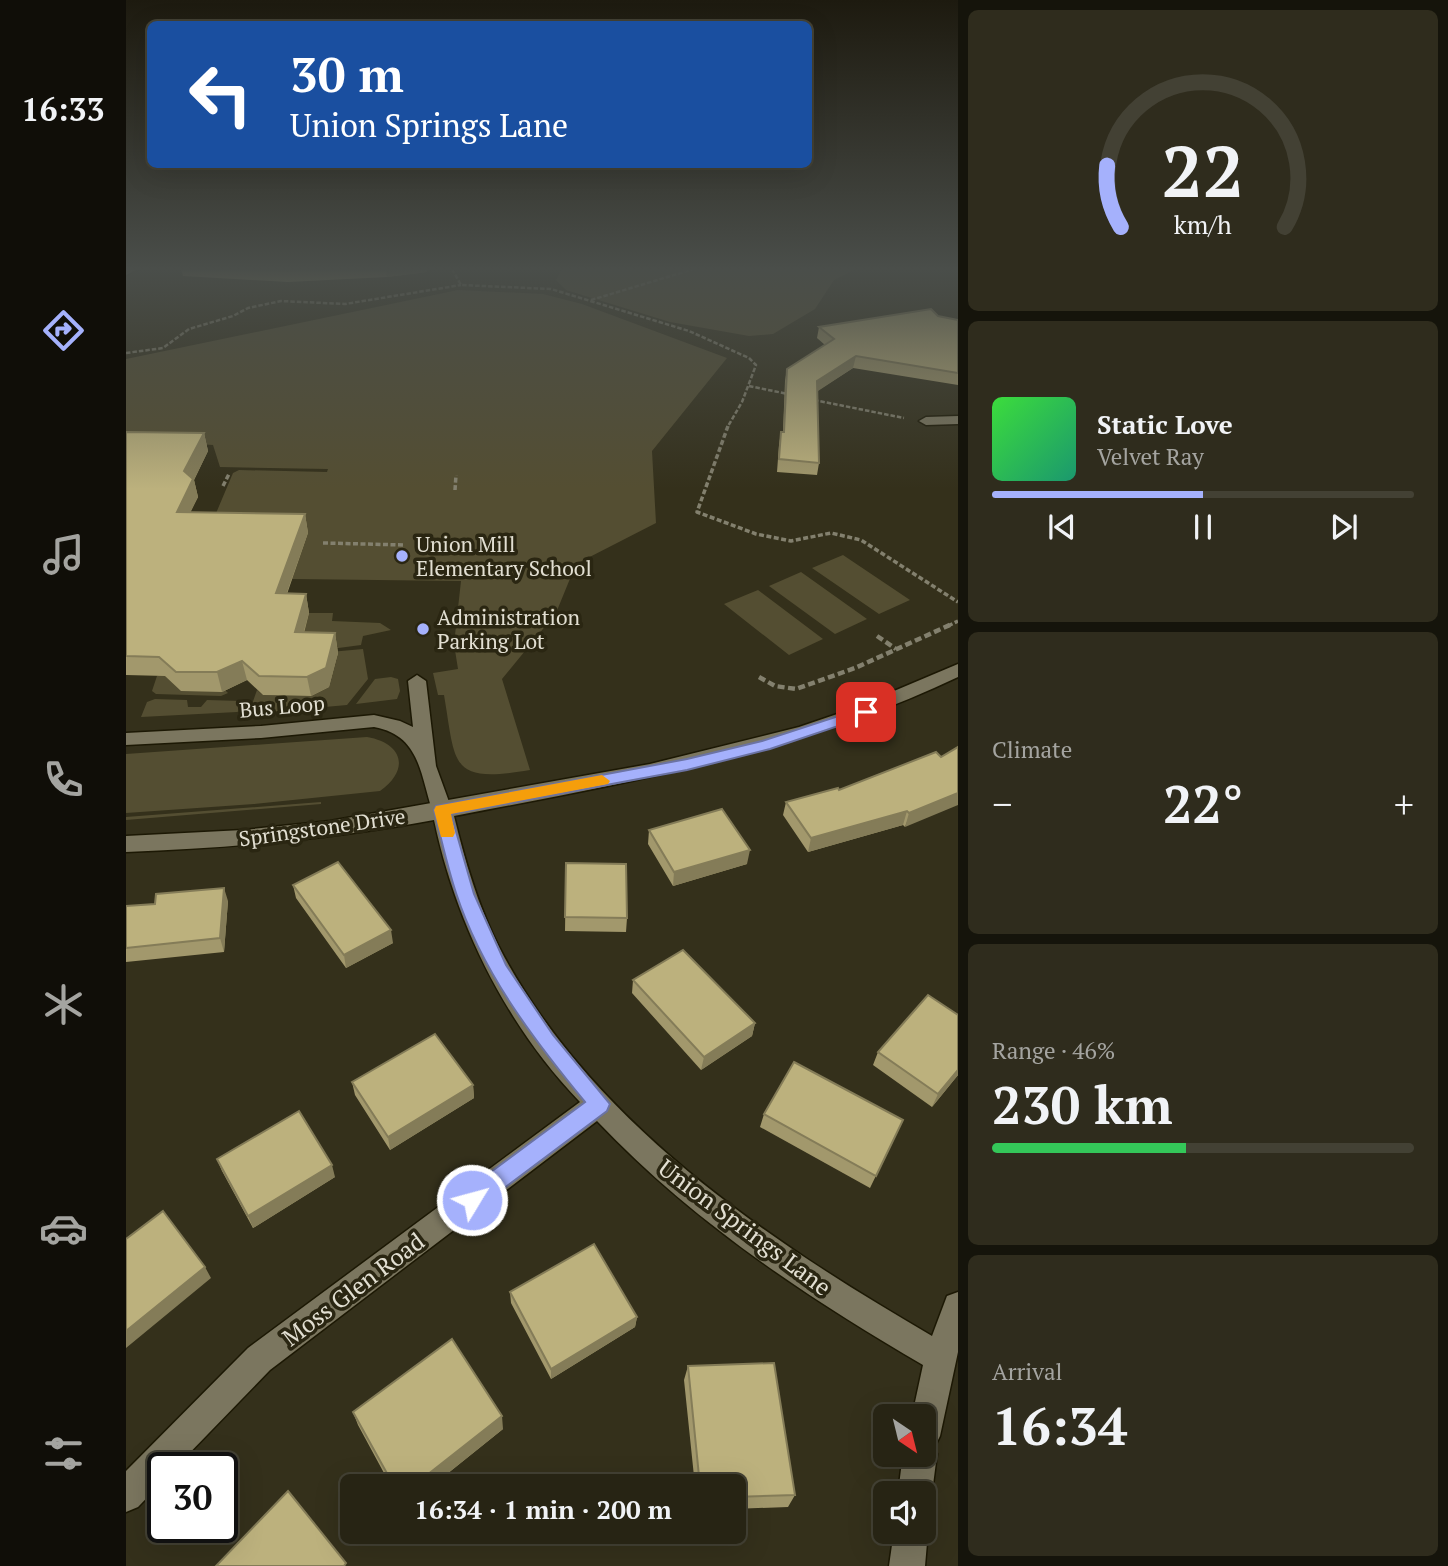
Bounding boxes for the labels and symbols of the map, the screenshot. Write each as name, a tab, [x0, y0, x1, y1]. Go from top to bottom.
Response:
place label: Union Mill Elementary School	[416, 530, 592, 582]
marker: Union Mill Elementary School	[394, 548, 410, 564]
place label: Administration Parking Lot	[437, 603, 581, 655]
marker: Administration Parking Lot	[415, 621, 431, 637]
pin	[836, 682, 896, 742]
street label: Bus Loop	[238, 688, 326, 724]
street label: Springstone Drive	[237, 801, 407, 853]
street label: Union Springs Lane	[652, 1151, 838, 1303]
position arrow	[435, 1163, 509, 1237]
street label: Moss Glen Road	[275, 1225, 431, 1353]
north arrow	[873, 1404, 936, 1466]
speed limit sign: 30	[147, 1452, 238, 1543]

